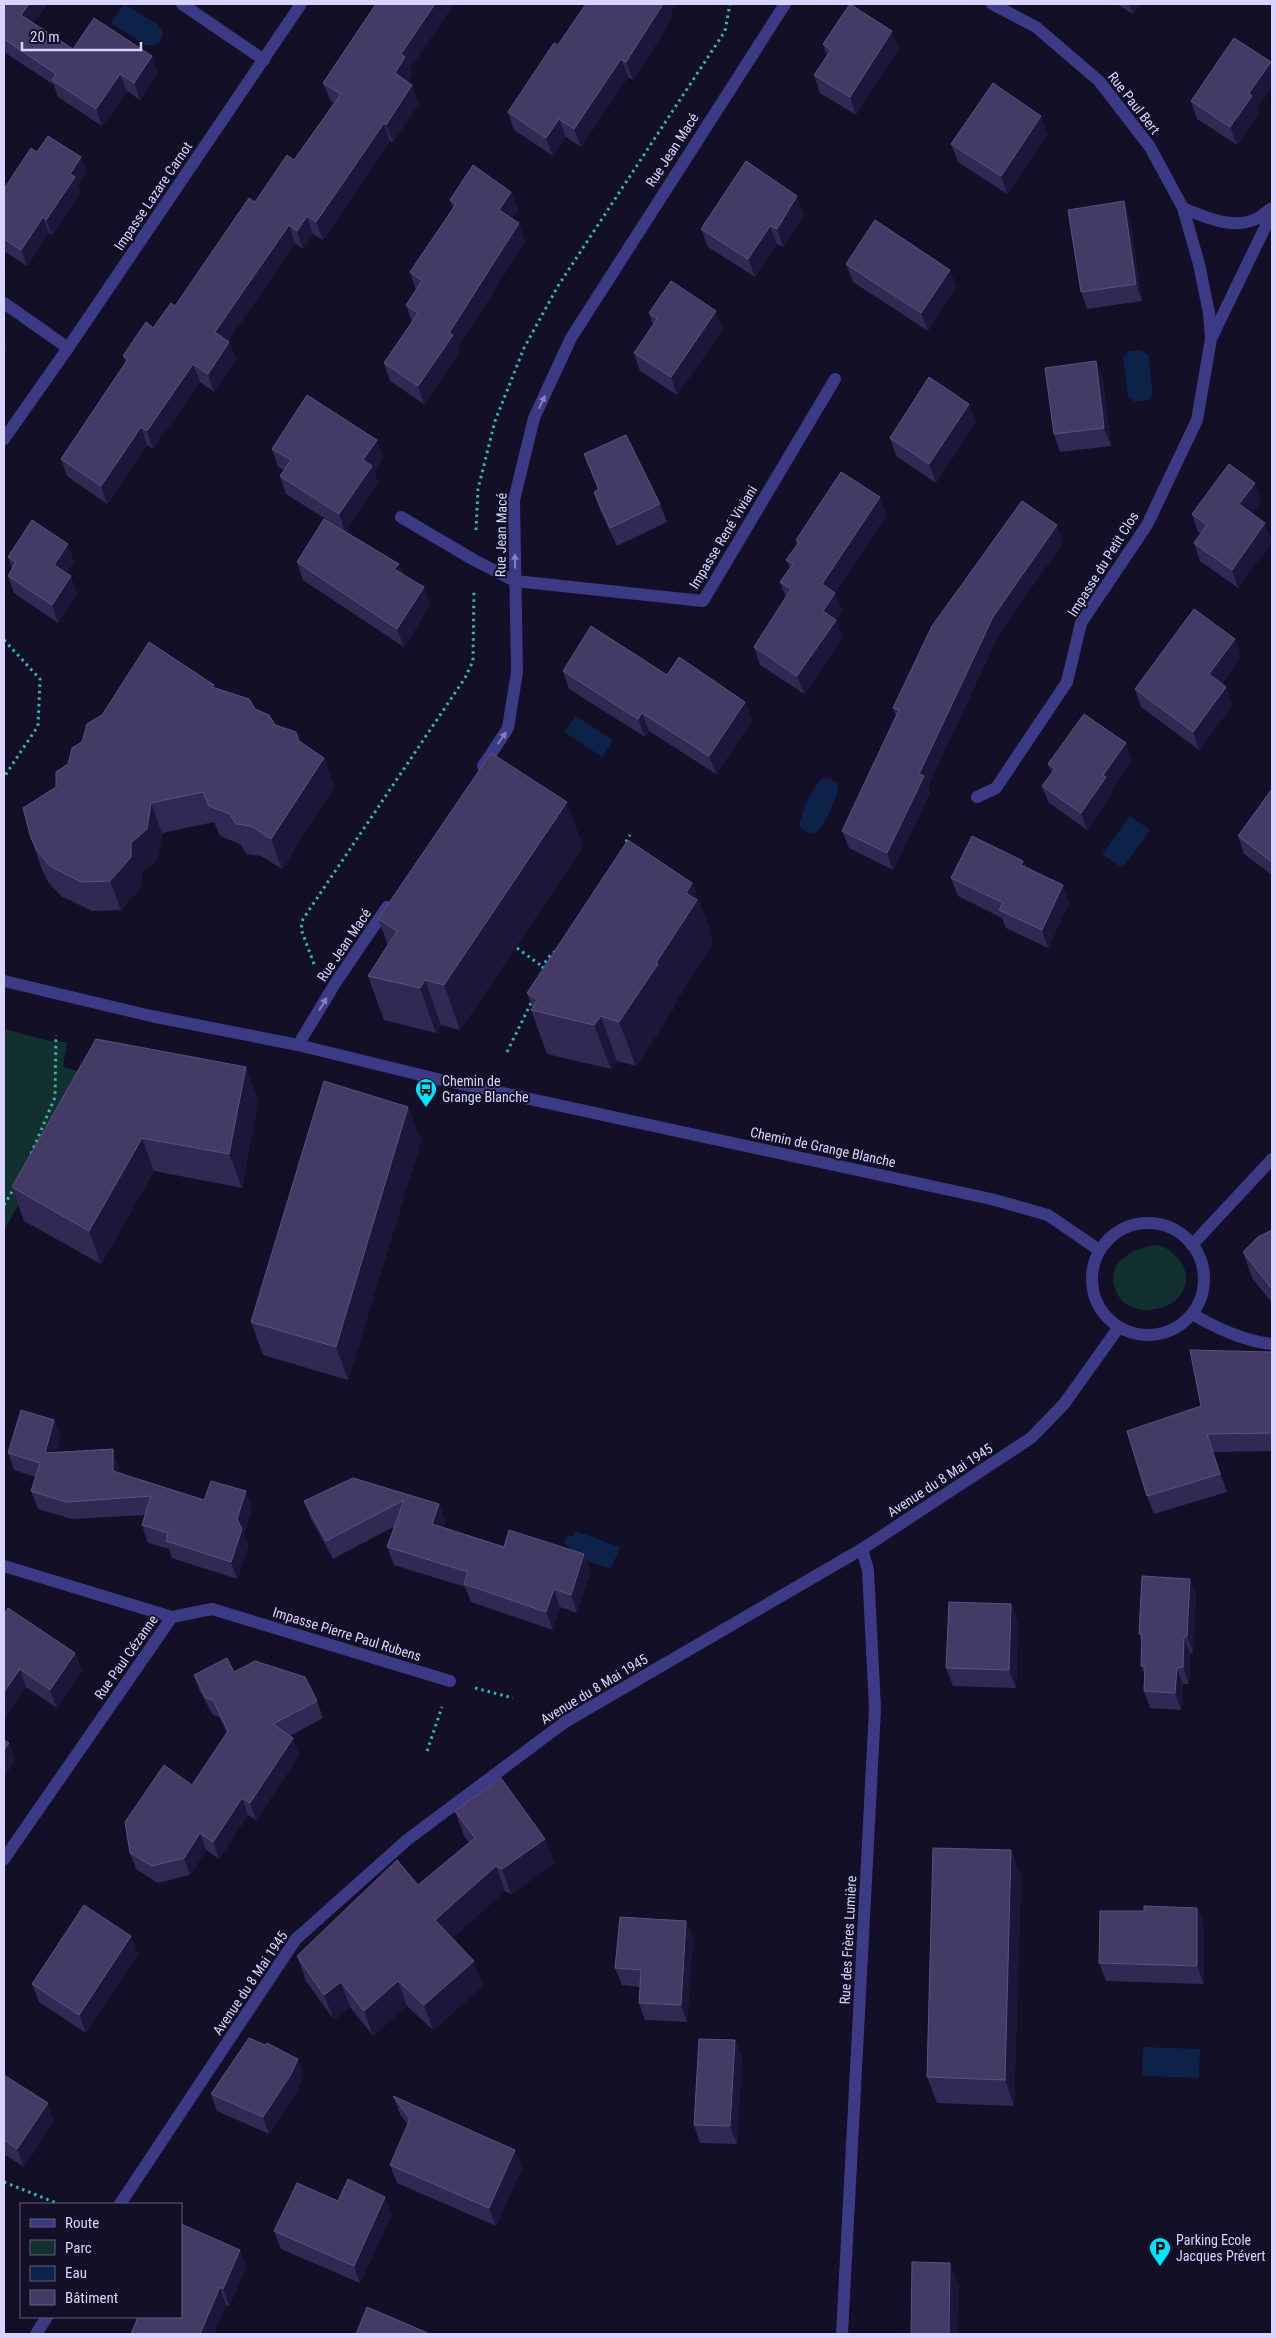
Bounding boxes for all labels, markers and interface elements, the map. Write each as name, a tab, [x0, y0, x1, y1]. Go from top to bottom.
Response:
scale bar	[22, 20, 141, 52]
text: 20 m	[30, 28, 60, 46]
street label: Rue Paul Bert	[1105, 69, 1163, 137]
street label: Rue Jean Macé	[642, 110, 702, 190]
street label: Impasse Lazare Carnot	[111, 139, 195, 253]
one-way arrow	[538, 395, 546, 409]
street label: Impasse René Viviani	[686, 482, 760, 592]
street label: Rue Jean Macé	[492, 492, 510, 577]
street label: Impasse du Petit Clos	[1064, 509, 1142, 619]
one-way arrow	[511, 552, 519, 568]
one-way arrow	[497, 731, 506, 745]
street label: Rue Jean Macé	[314, 905, 374, 984]
one-way arrow	[319, 997, 328, 1010]
place label: Chemin de Grange Blanche	[442, 1073, 529, 1105]
bus stop icon: Chemin de Grange Blanche	[414, 1077, 438, 1108]
street label: Chemin de Grange Blanche	[749, 1124, 898, 1170]
street label: Avenue du 8 Mai 1945	[885, 1440, 996, 1520]
street label: Impasse Pierre Paul Rubens	[271, 1604, 423, 1664]
street label: Rue Paul Cézanne	[91, 1611, 161, 1702]
street label: Avenue du 8 Mai 1945	[538, 1651, 650, 1727]
street label: Rue des Frères Lumière	[837, 1875, 859, 2005]
street label: Avenue du 8 Mai 1945	[209, 1928, 291, 2038]
legend	[20, 2203, 182, 2318]
text: Route	[65, 2214, 99, 2232]
place label: Parking Ecole Jacques Prévert	[1176, 2232, 1265, 2264]
parking icon: Parking Ecole Jacques Prévert	[1148, 2236, 1172, 2267]
text: Parc	[65, 2239, 92, 2257]
text: Eau	[65, 2264, 87, 2282]
text: Bâtiment	[65, 2289, 118, 2307]

